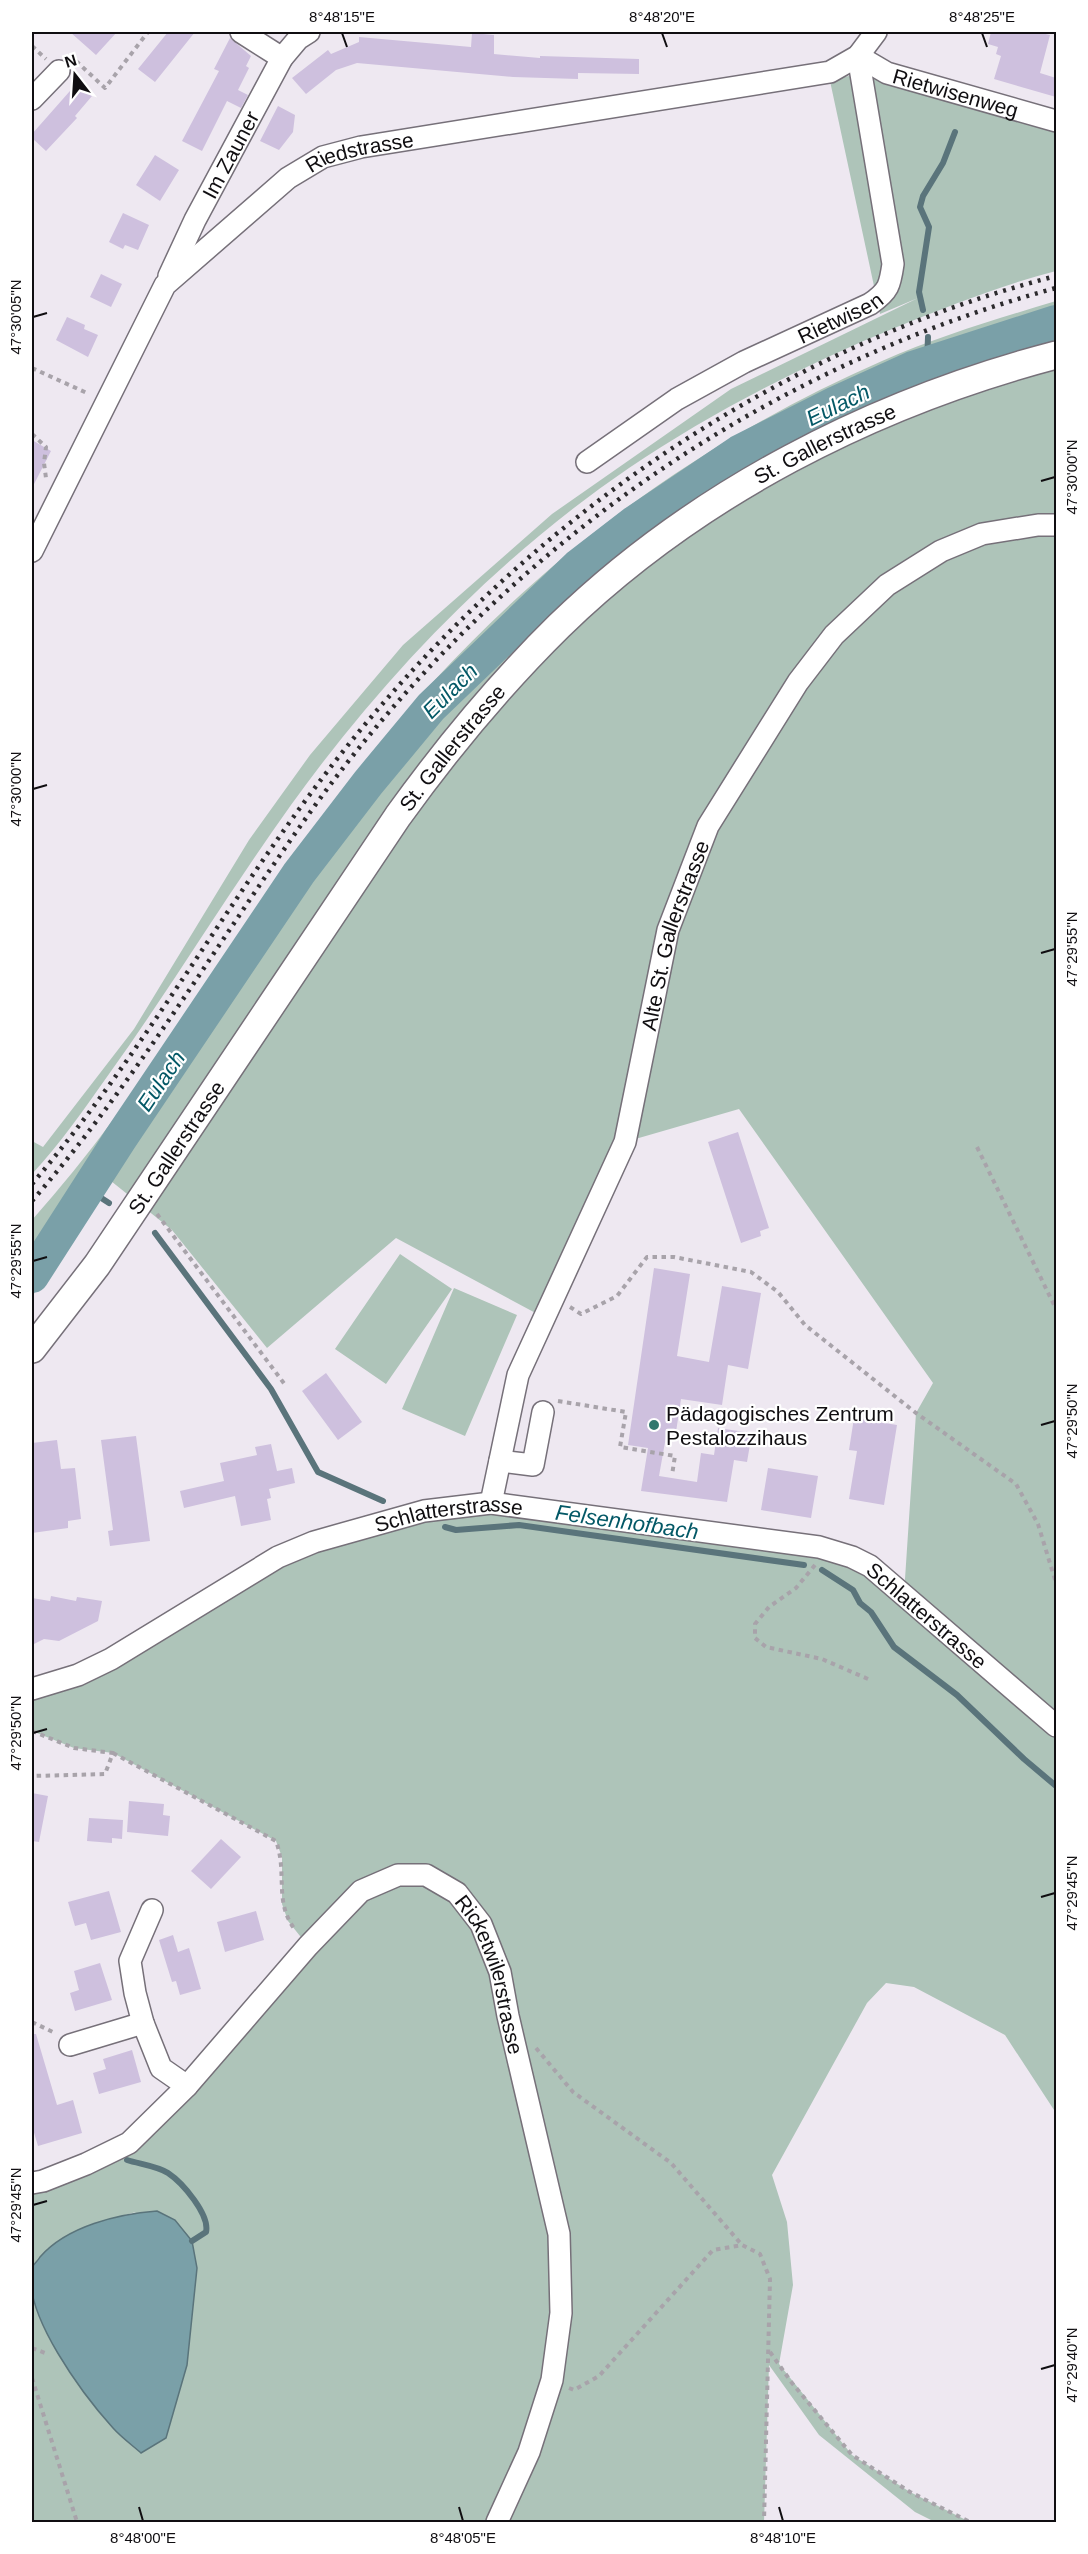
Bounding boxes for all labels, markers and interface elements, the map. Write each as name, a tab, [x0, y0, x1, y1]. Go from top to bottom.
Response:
text: 8°48'15"E	[309, 8, 375, 25]
text: 8°48'20"E	[629, 8, 695, 25]
text: 8°48'25"E	[949, 8, 1015, 25]
north arrow	[45, 45, 105, 105]
text: N	[63, 51, 79, 71]
street label: Rietwisenweg	[890, 64, 1021, 121]
street label: Im Zauner	[197, 107, 263, 202]
street label: Riedstrasse	[301, 127, 415, 176]
text: 47°30'05"N	[7, 279, 24, 355]
street label: Rietwisen	[794, 287, 887, 347]
water label: Eulach	[802, 379, 874, 431]
street label: St. Gallerstrasse	[749, 399, 899, 488]
text: 47°30'00"N	[1063, 439, 1080, 515]
water label: Eulach	[417, 658, 483, 724]
street label: St. Gallerstrasse	[394, 680, 509, 815]
text: 47°30'00"N	[7, 751, 24, 827]
street label: Alte St. Gallerstrasse	[636, 837, 713, 1032]
text: 47°29'55"N	[1063, 911, 1080, 987]
water label: Eulach	[132, 1046, 190, 1116]
street label: St. Gallerstrasse	[123, 1076, 229, 1218]
text: 47°29'55"N	[7, 1223, 24, 1299]
text: 47°29'50"N	[1063, 1383, 1080, 1459]
place label: Pädagogisches Zentrum Pestalozzihaus	[666, 1402, 894, 1449]
marker: Pädagogisches Zentrum Pestalozzihaus	[647, 1418, 661, 1432]
street label: Schlatterstrasse	[372, 1492, 524, 1536]
water label: Felsenhofbach	[554, 1500, 700, 1544]
street label: Schlatterstrasse	[862, 1557, 992, 1673]
text: 47°29'50"N	[7, 1695, 24, 1771]
text: 47°29'45"N	[1063, 1855, 1080, 1931]
street label: Ricketwilerstrasse	[451, 1890, 528, 2057]
text: 47°29'45"N	[7, 2167, 24, 2243]
text: 47°29'40"N	[1063, 2327, 1080, 2403]
text: 8°48'00"E	[110, 2529, 176, 2546]
text: 8°48'05"E	[430, 2529, 496, 2546]
text: 8°48'10"E	[750, 2529, 816, 2546]

